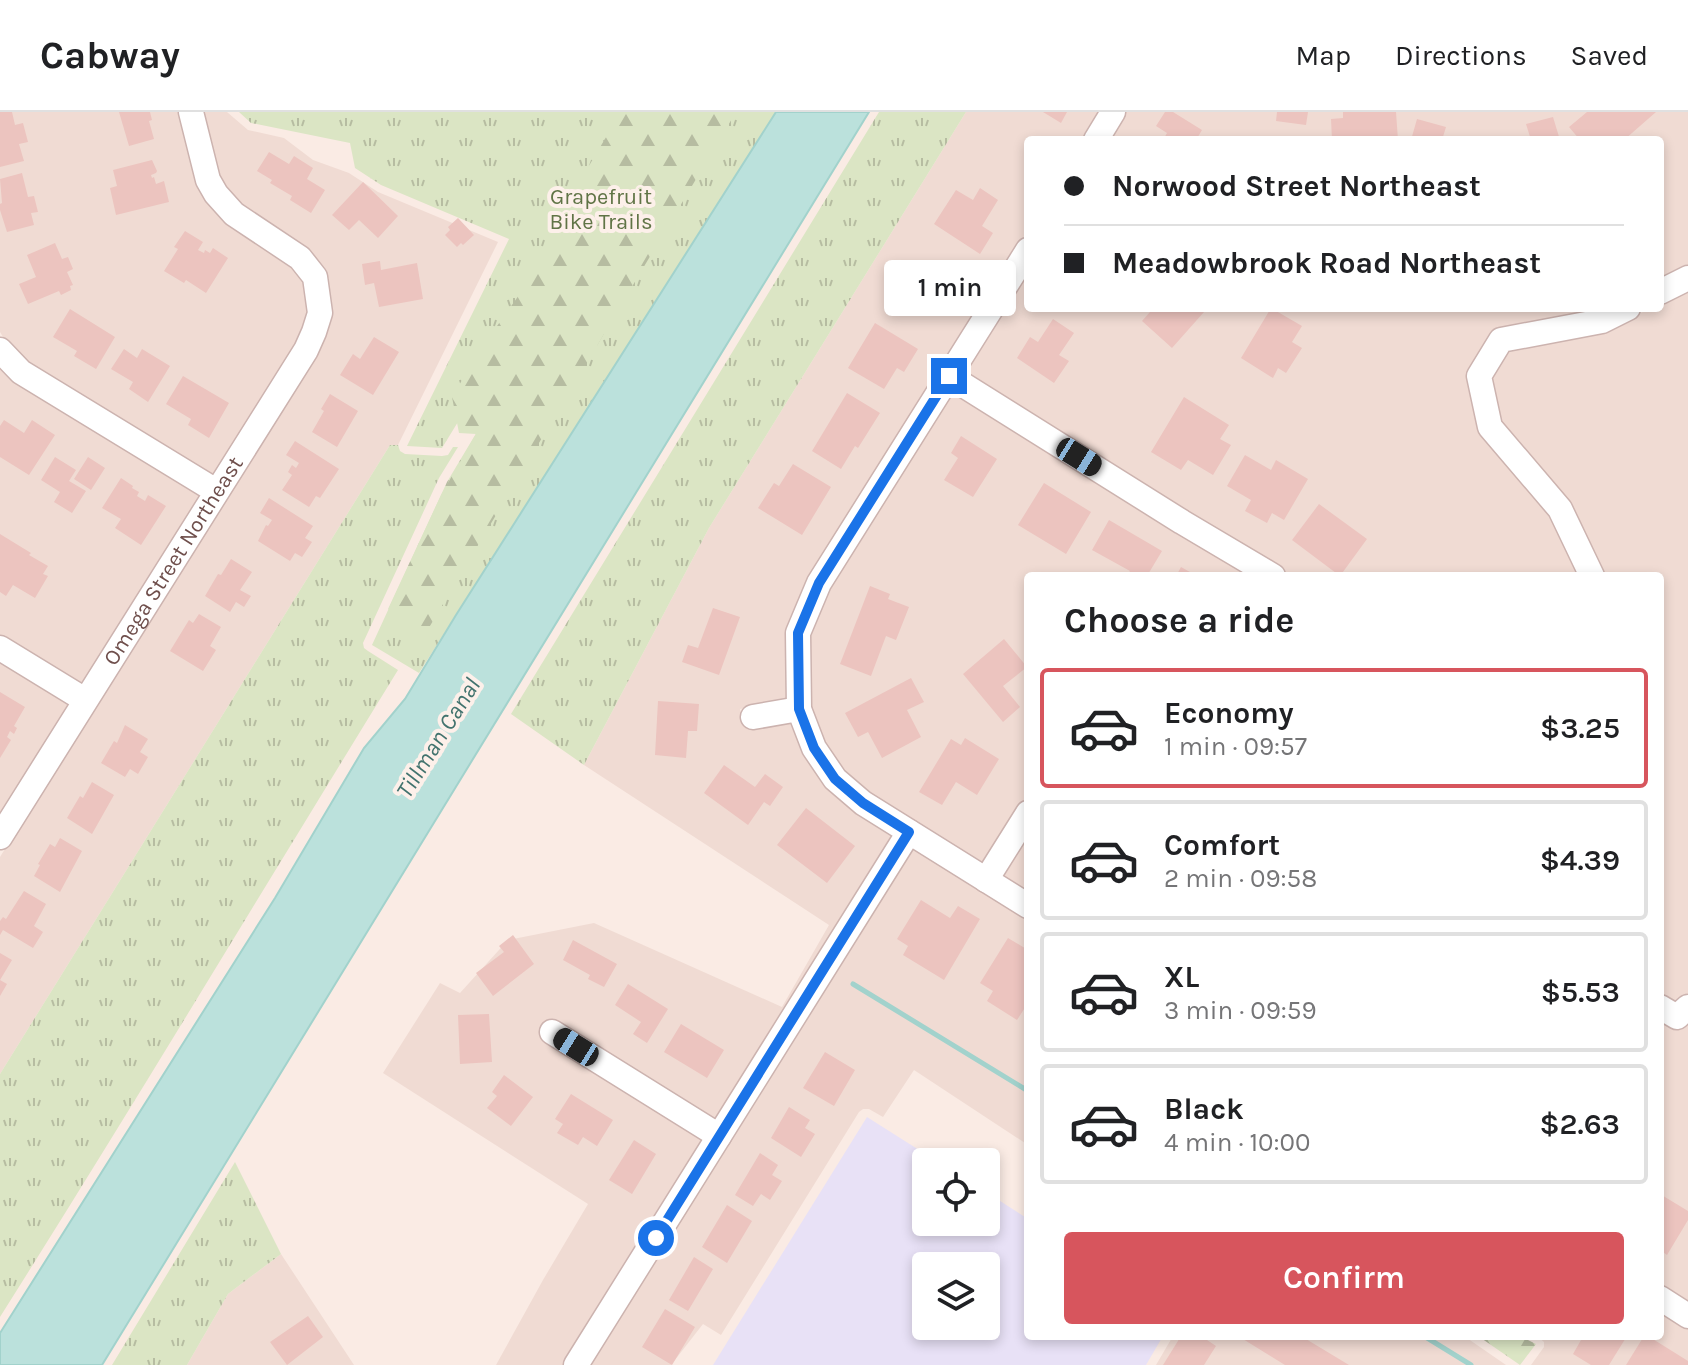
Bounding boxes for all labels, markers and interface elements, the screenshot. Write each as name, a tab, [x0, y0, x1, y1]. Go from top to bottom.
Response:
text: Cabway	[40, 33, 180, 78]
text: Map	[1296, 39, 1351, 72]
text: Directions	[1395, 39, 1527, 72]
text: Saved	[1571, 39, 1648, 72]
text: Norwood Street Northeast	[1112, 168, 1481, 204]
park label: Grapefruit Bike Trails	[550, 184, 652, 235]
text: Meadowbrook Road Northeast	[1112, 245, 1541, 281]
callout: 1 min	[883, 260, 1015, 316]
text: 1 min	[918, 272, 982, 303]
route end	[931, 358, 967, 394]
car	[1052, 434, 1106, 480]
street label: Omega Street Northeast	[98, 452, 249, 670]
text: Choose a ride	[1064, 599, 1294, 641]
water label: Tillman Canal	[390, 673, 486, 803]
icon: car	[1068, 692, 1140, 764]
text: Economy	[1164, 695, 1294, 731]
text: $3.25	[1540, 710, 1620, 746]
text: 1 min · 09:57	[1164, 731, 1307, 762]
icon: car	[1068, 824, 1140, 896]
text: Comfort	[1164, 827, 1280, 863]
text: $4.39	[1540, 842, 1620, 878]
text: 2 min · 09:58	[1164, 863, 1317, 894]
icon: car	[1068, 956, 1140, 1028]
text: XL	[1164, 959, 1199, 995]
text: $5.53	[1541, 974, 1620, 1010]
text: 3 min · 09:59	[1164, 995, 1317, 1026]
car	[549, 1024, 603, 1070]
icon: car	[1068, 1088, 1140, 1160]
text: Black	[1164, 1091, 1244, 1127]
text: $2.63	[1539, 1106, 1620, 1142]
text: 4 min · 10:00	[1164, 1127, 1310, 1158]
map controls	[912, 1148, 1000, 1340]
button: locate	[912, 1148, 1000, 1236]
route start	[638, 1220, 674, 1256]
button: Confirm	[1064, 1232, 1624, 1324]
button: layers	[912, 1252, 1000, 1340]

